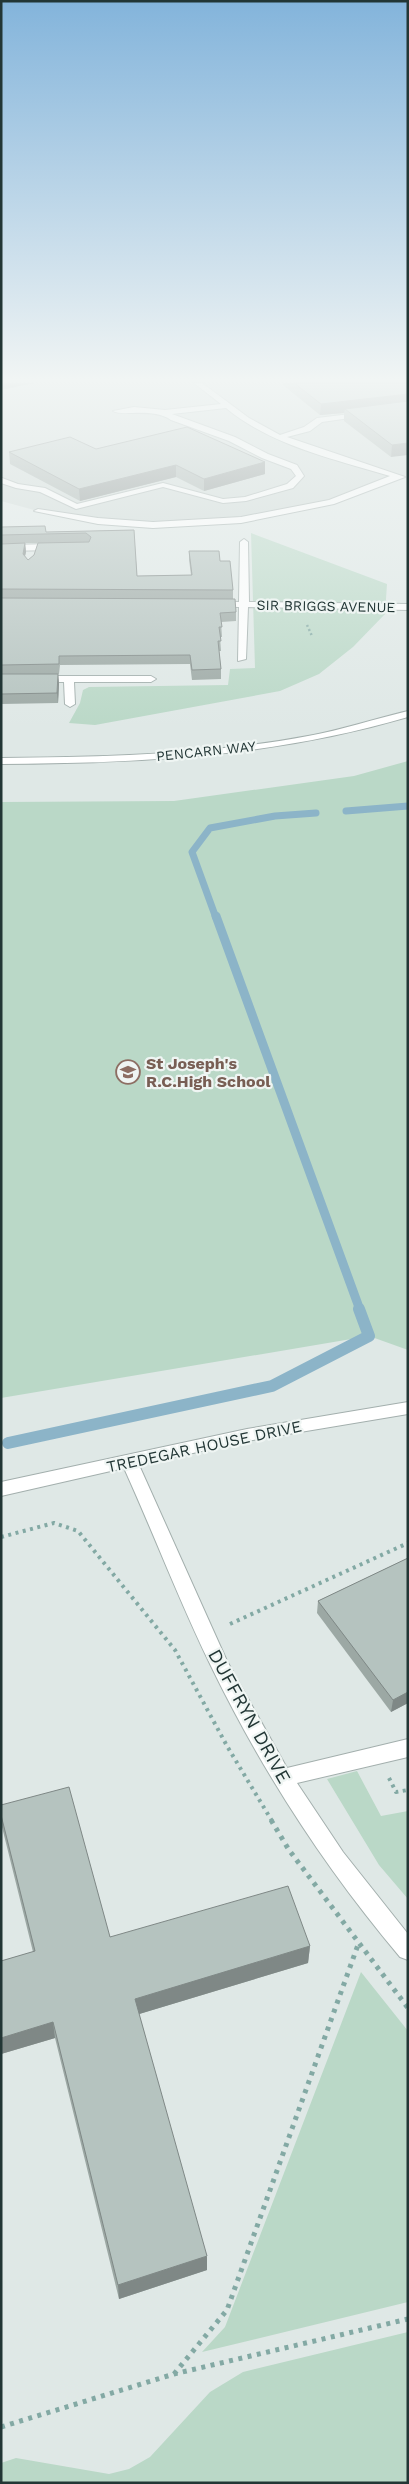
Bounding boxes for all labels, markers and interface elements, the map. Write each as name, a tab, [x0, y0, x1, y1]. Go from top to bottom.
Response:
street label: SIR BRIGGS AVENUE	[256, 597, 396, 615]
street label: PENCARN WAY	[156, 738, 256, 764]
place label: St Joseph's R.C.High School	[146, 1054, 271, 1091]
school or university icon: St Joseph's R.C.High School	[115, 1059, 141, 1085]
street label: TREDEGAR HOUSE DRIVE	[105, 1417, 303, 1476]
street label: DUFFRYN DRIVE	[203, 1645, 296, 1787]

